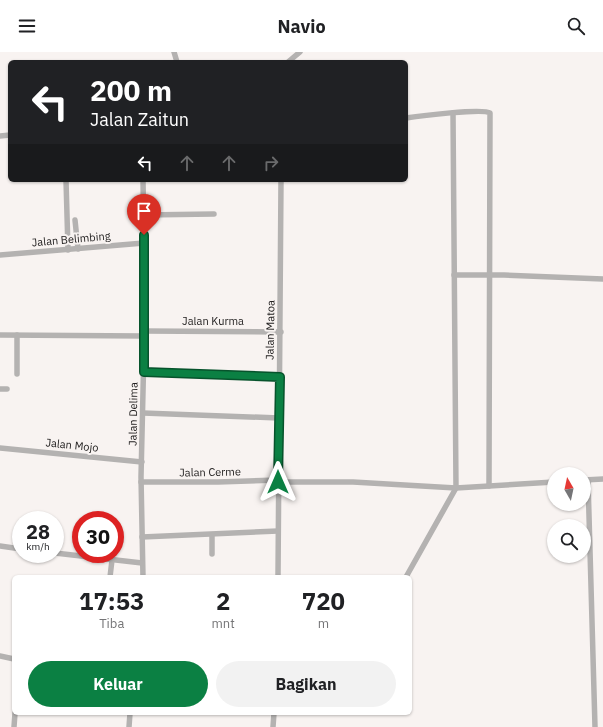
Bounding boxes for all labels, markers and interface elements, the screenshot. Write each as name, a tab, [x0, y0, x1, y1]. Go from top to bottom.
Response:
icon: menu	[16, 15, 38, 37]
text: Navio	[277, 15, 326, 38]
icon: search	[565, 15, 587, 37]
text: 200 m	[90, 72, 172, 109]
icon: left	[24, 76, 76, 128]
text: Jalan Zaitun	[90, 108, 189, 131]
icon: left	[134, 152, 156, 174]
icon: ahead	[176, 152, 198, 174]
icon: ahead	[218, 152, 240, 174]
icon: right	[260, 152, 282, 174]
pin	[127, 194, 161, 235]
icon: arrive	[133, 200, 155, 222]
street label: Jalan Belimbing	[31, 229, 111, 249]
street label: Jalan Matoa	[262, 300, 278, 360]
street label: Jalan Kurma	[182, 314, 244, 328]
street label: Jalan Delima	[125, 382, 141, 446]
street label: Jalan Mojo	[45, 435, 99, 455]
position arrow	[257, 461, 299, 503]
street label: Jalan Cerme	[179, 464, 241, 480]
north arrow	[547, 467, 591, 511]
map controls	[547, 467, 591, 563]
speed limit sign: 30	[72, 511, 124, 563]
text: 28	[26, 518, 50, 545]
button: search	[547, 519, 591, 563]
text: km/h	[26, 540, 50, 553]
text: 17:53	[79, 585, 145, 617]
text: 2	[216, 585, 230, 617]
text: 720	[302, 585, 345, 617]
text: Tiba	[99, 615, 124, 632]
text: mnt	[212, 615, 235, 632]
text: m	[318, 615, 329, 632]
button: Keluar	[28, 661, 208, 707]
button: Bagikan	[216, 661, 396, 707]

